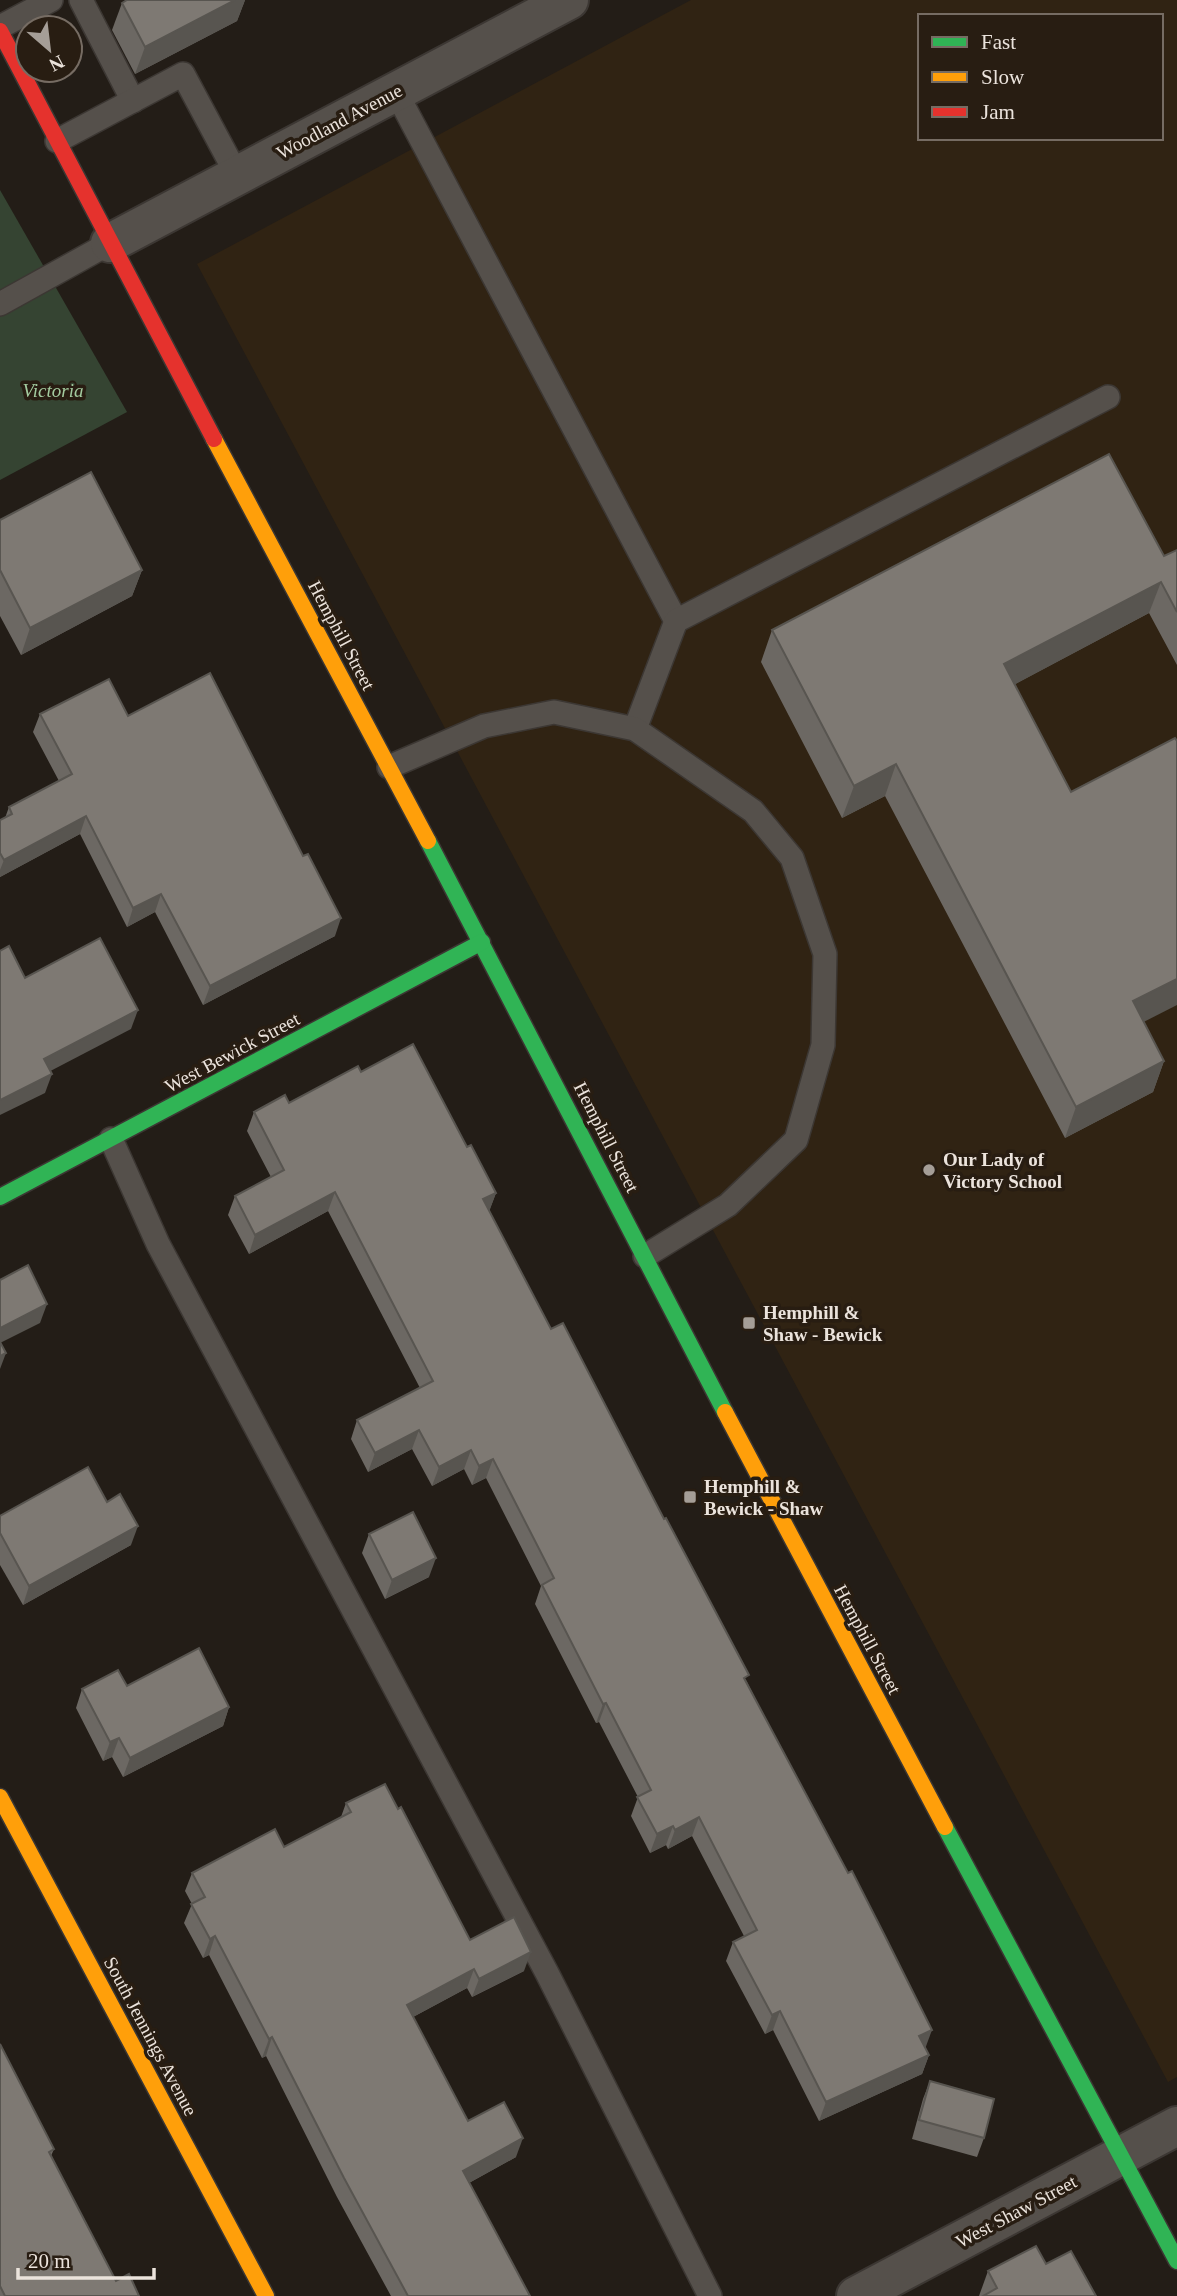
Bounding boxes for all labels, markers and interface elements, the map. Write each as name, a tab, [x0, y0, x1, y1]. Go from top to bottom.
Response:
north arrow	[14, 14, 84, 84]
legend	[918, 14, 1163, 140]
text: Fast	[981, 30, 1016, 54]
text: N	[46, 51, 68, 76]
text: Slow	[981, 65, 1025, 89]
street label: Woodland Avenue	[273, 80, 406, 163]
text: Jam	[981, 100, 1015, 124]
park label: Victoria	[23, 380, 83, 401]
street label: Hemphill Street	[304, 577, 380, 694]
street label: West Bewick Street	[161, 1008, 304, 1097]
street label: Hemphill Street	[570, 1079, 644, 1196]
place label: Our Lady of Victory School	[943, 1149, 1062, 1192]
marker: Our Lady of Victory School	[921, 1162, 937, 1178]
place label: Hemphill & Shaw - Bewick	[763, 1302, 883, 1345]
marker: Hemphill & Shaw - Bewick	[741, 1315, 757, 1331]
place label: Hemphill & Bewick - Shaw	[704, 1476, 824, 1519]
marker: Hemphill & Bewick - Shaw	[682, 1489, 698, 1505]
street label: Hemphill Street	[830, 1581, 906, 1698]
street label: South Jennings Avenue	[100, 1953, 201, 2119]
street label: West Shaw Street	[952, 2170, 1081, 2252]
scale bar	[18, 2236, 154, 2280]
text: 20 m	[28, 2249, 71, 2273]

